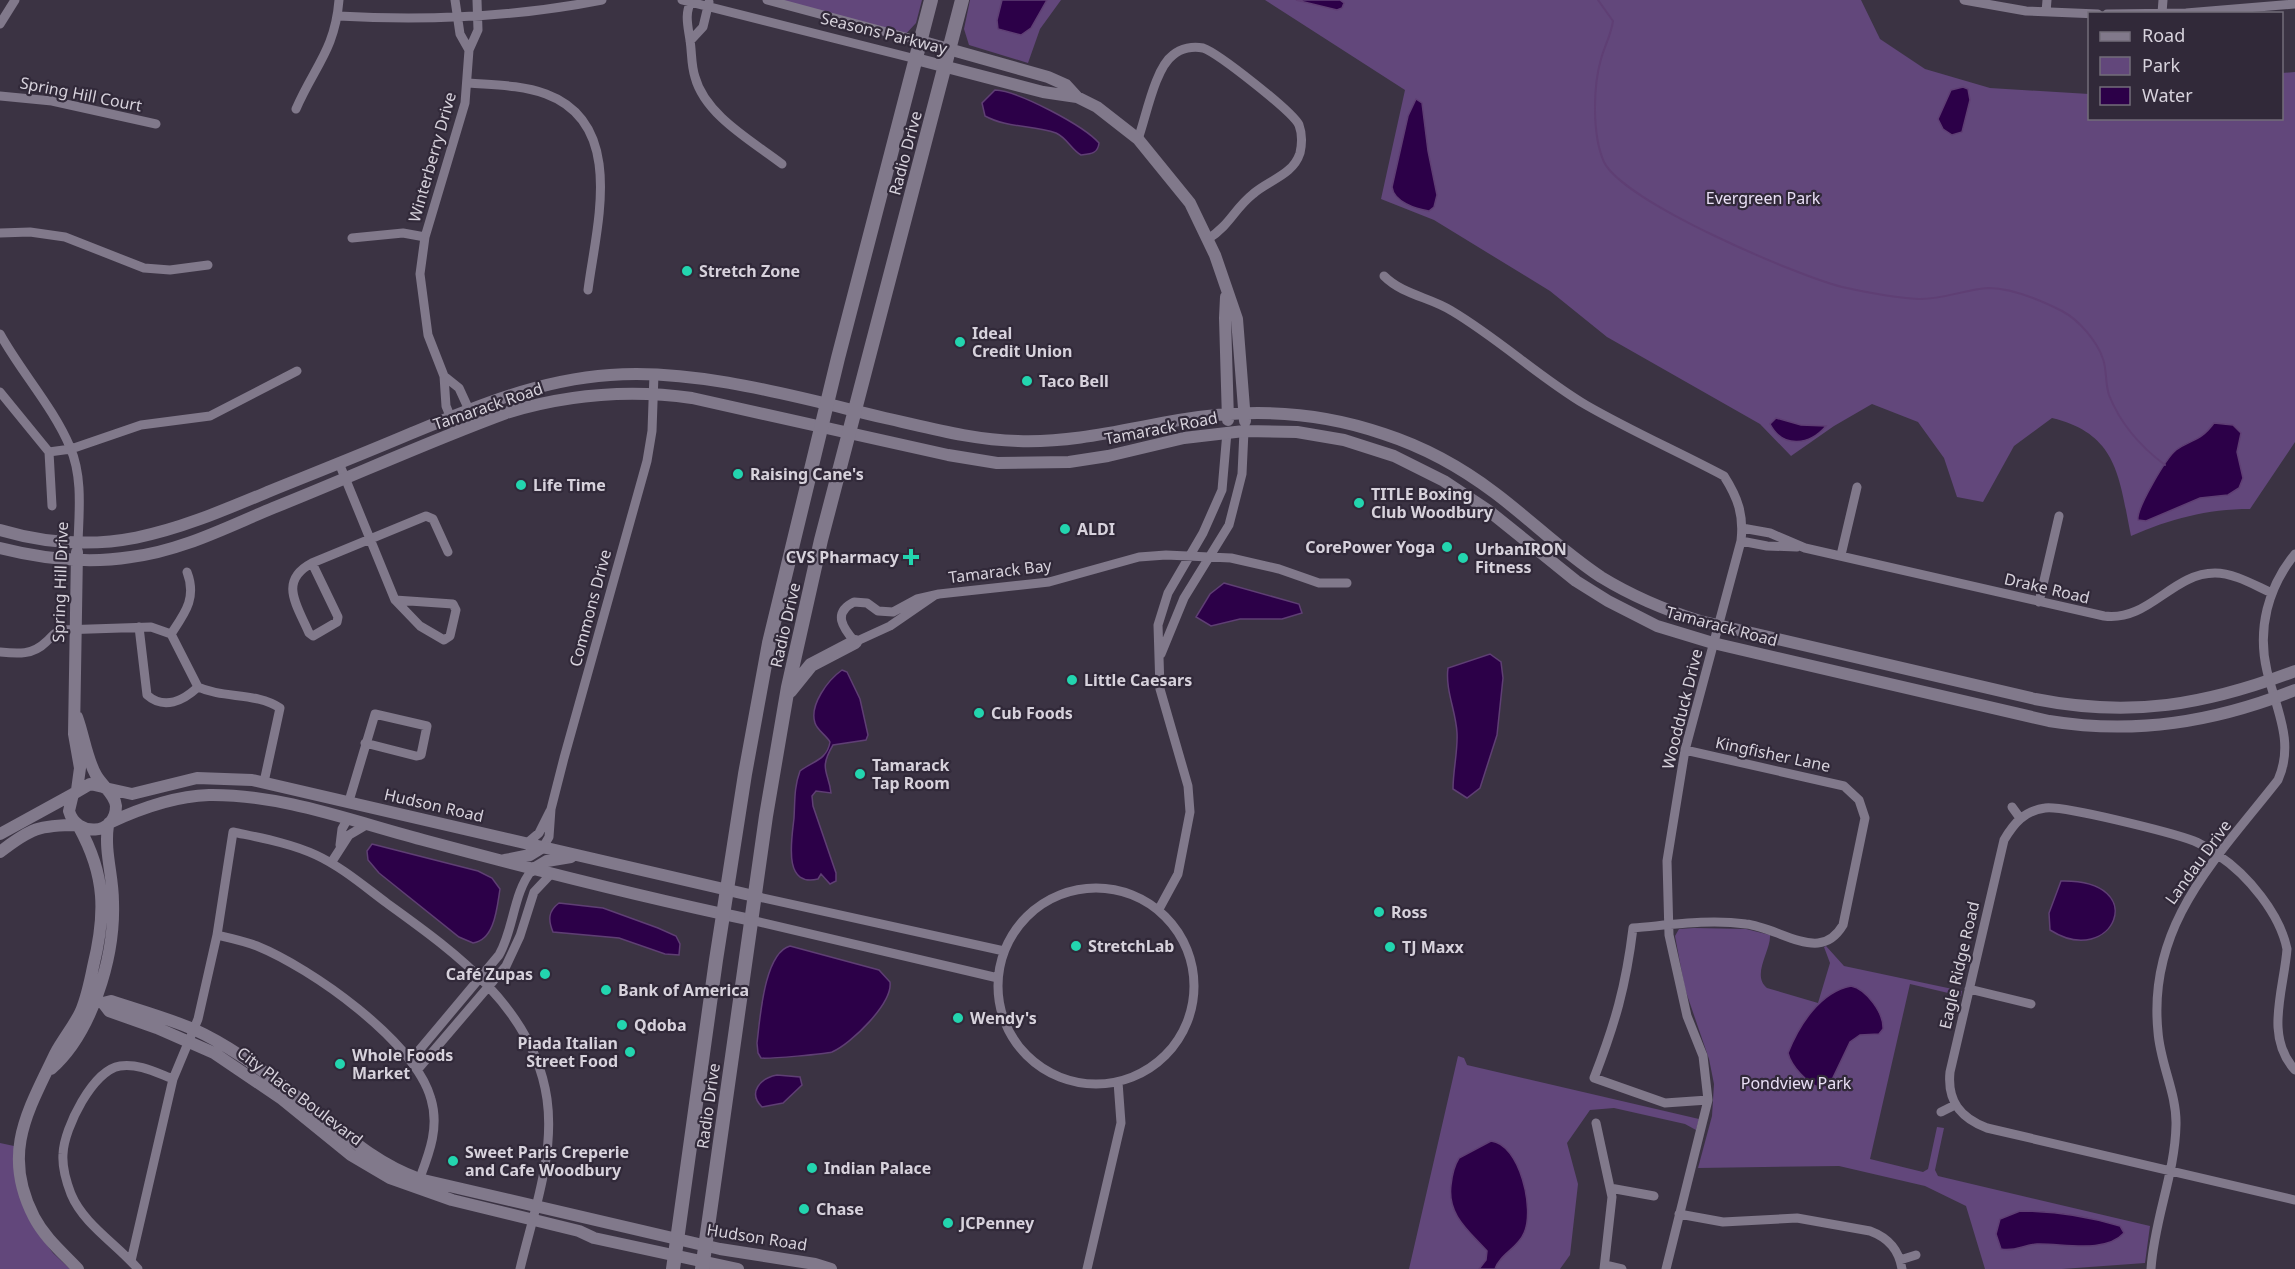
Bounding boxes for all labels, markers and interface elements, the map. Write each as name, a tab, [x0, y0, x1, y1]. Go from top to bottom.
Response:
street label: Seasons Parkway	[819, 7, 950, 60]
legend	[2088, 12, 2283, 120]
text: Road	[2142, 23, 2185, 47]
text: Park	[2142, 53, 2180, 77]
street label: Spring Hill Court	[18, 71, 144, 117]
text: Water	[2142, 83, 2193, 107]
street label: Winterberry Drive	[403, 89, 461, 225]
street label: Radio Drive	[883, 108, 927, 198]
park label: Evergreen Park	[1706, 187, 1821, 209]
place label: Stretch Zone	[699, 260, 800, 282]
marker: Stretch Zone	[680, 264, 694, 278]
place label: Ideal Credit Union	[972, 322, 1072, 362]
marker: Ideal Credit Union	[953, 335, 967, 349]
place label: Taco Bell	[1039, 370, 1109, 392]
marker: Taco Bell	[1020, 374, 1034, 388]
street label: Tamarack Road	[430, 377, 546, 435]
street label: Tamarack Road	[1103, 406, 1219, 450]
place label: Raising Cane's	[750, 463, 864, 485]
marker: Raising Cane's	[731, 467, 745, 481]
place label: Life Time	[533, 474, 606, 496]
marker: Life Time	[514, 478, 528, 492]
place label: TITLE Boxing Club Woodbury	[1371, 483, 1494, 523]
marker: TITLE Boxing Club Woodbury	[1352, 496, 1366, 510]
place label: ALDI	[1077, 518, 1115, 540]
street label: Spring Hill Drive	[47, 521, 73, 643]
marker: ALDI	[1058, 522, 1072, 536]
place label: CorePower Yoga	[1305, 536, 1435, 558]
place label: UrbanIRON Fitness	[1475, 538, 1567, 578]
marker: CorePower Yoga	[1440, 540, 1454, 554]
place label: CVS Pharmacy	[786, 546, 900, 568]
street label: Commons Drive	[564, 547, 616, 669]
marker: CVS Pharmacy	[904, 550, 918, 564]
marker: UrbanIRON Fitness	[1456, 551, 1470, 565]
street label: Tamarack Bay	[947, 554, 1054, 588]
street label: Drake Road	[2002, 567, 2092, 609]
street label: Radio Drive	[765, 580, 805, 670]
street label: Tamarack Road	[1664, 601, 1780, 651]
street label: Woodduck Drive	[1656, 646, 1708, 772]
place label: Little Caesars	[1084, 669, 1192, 691]
marker: Little Caesars	[1065, 673, 1079, 687]
place label: Cub Foods	[991, 702, 1073, 724]
marker: Cub Foods	[972, 706, 986, 720]
street label: Kingfisher Lane	[1713, 731, 1833, 777]
place label: Tamarack Tap Room	[872, 754, 950, 794]
marker: Tamarack Tap Room	[853, 767, 867, 781]
street label: Hudson Road	[382, 783, 486, 827]
street label: Landau Drive	[2160, 815, 2236, 909]
street label: Eagle Ridge Road	[1934, 899, 1984, 1031]
place label: Ross	[1391, 901, 1428, 923]
marker: Ross	[1372, 905, 1386, 919]
place label: StretchLab	[1088, 935, 1174, 957]
place label: TJ Maxx	[1402, 936, 1465, 958]
marker: StretchLab	[1069, 939, 1083, 953]
marker: TJ Maxx	[1383, 940, 1397, 954]
place label: Café Zupas	[446, 963, 533, 985]
marker: Café Zupas	[538, 967, 552, 981]
place label: Bank of America	[618, 979, 749, 1001]
marker: Bank of America	[599, 983, 613, 997]
place label: Wendy's	[970, 1007, 1037, 1029]
marker: Wendy's	[951, 1011, 965, 1025]
place label: Qdoba	[634, 1014, 686, 1036]
marker: Qdoba	[615, 1018, 629, 1032]
place label: Piada Italian Street Food	[518, 1032, 618, 1072]
street label: City Place Boulevard	[233, 1041, 367, 1151]
place label: Whole Foods Market	[352, 1044, 453, 1084]
marker: Piada Italian Street Food	[623, 1045, 637, 1059]
marker: Whole Foods Market	[333, 1057, 347, 1071]
street label: Radio Drive	[691, 1062, 725, 1150]
park label: Pondview Park	[1741, 1072, 1852, 1094]
place label: Sweet Paris Creperie and Cafe Woodbury	[465, 1141, 629, 1181]
marker: Sweet Paris Creperie and Cafe Woodbury	[446, 1154, 460, 1168]
place label: Indian Palace	[824, 1157, 931, 1179]
marker: Indian Palace	[805, 1161, 819, 1175]
place label: Chase	[816, 1198, 864, 1220]
marker: Chase	[797, 1202, 811, 1216]
place label: JCPenney	[958, 1212, 1035, 1234]
marker: JCPenney	[941, 1216, 955, 1230]
street label: Hudson Road	[705, 1218, 809, 1256]

